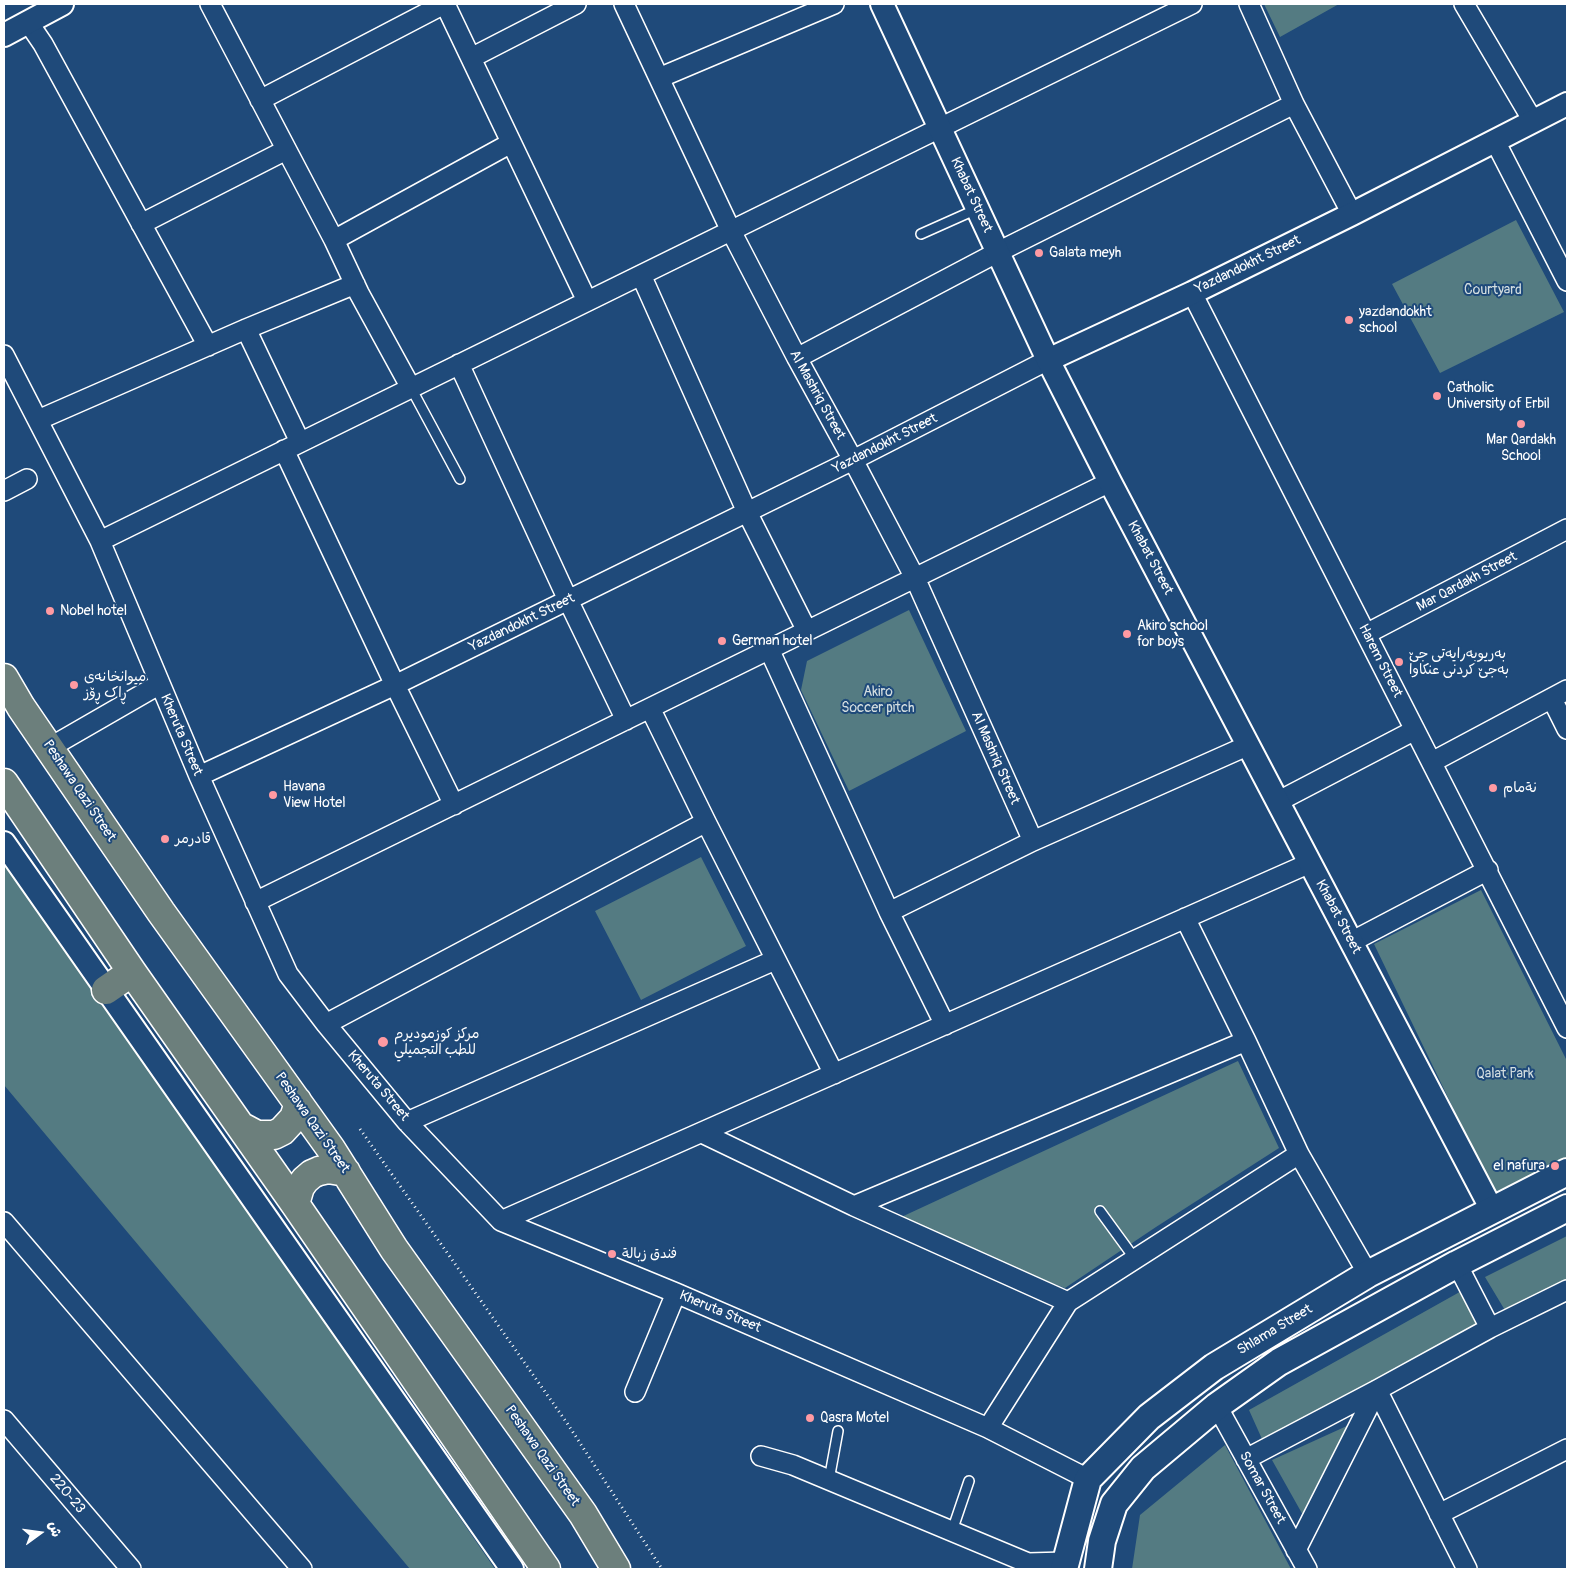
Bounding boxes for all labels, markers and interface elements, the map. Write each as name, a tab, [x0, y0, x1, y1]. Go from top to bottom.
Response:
street label: Khabat Street	[946, 155, 996, 235]
street label: Yazdandokht Street	[1192, 232, 1304, 298]
place label: Galata meyh	[1049, 245, 1121, 261]
marker: Galata meyh	[1033, 247, 1045, 259]
park label: Courtyard	[1464, 282, 1522, 298]
place label: yazdandokht school	[1359, 304, 1432, 336]
marker: yazdandokht school	[1343, 314, 1355, 326]
street label: Al Mashriq Street	[785, 347, 849, 443]
place label: Catholic University of Erbil	[1447, 380, 1550, 412]
marker: Catholic University of Erbil	[1431, 390, 1443, 402]
street label: Yazdandokht Street	[830, 410, 940, 478]
marker: Mar Qardakh School	[1515, 418, 1527, 430]
place label: Mar Qardakh School	[1486, 432, 1556, 464]
street label: Khabat Street	[1124, 518, 1176, 598]
street label: Mar Qardakh Street	[1414, 548, 1520, 616]
street label: Yazdandokht Street	[466, 590, 578, 656]
place label: Nobel hotel	[60, 603, 127, 619]
marker: Nobel hotel	[44, 605, 56, 617]
place label: Akiro school for boys	[1137, 618, 1208, 650]
street label: Harem Street	[1354, 621, 1406, 701]
marker: Akiro school for boys	[1121, 628, 1133, 640]
place label: German hotel	[732, 633, 813, 649]
marker: German hotel	[716, 635, 728, 647]
place label: بەریوبەرایەتی جێ بەجێ کردنی عنکاوا	[1409, 646, 1509, 679]
marker: بەریوبەرایەتی جێ بەجێ کردنی عنکاوا	[1393, 656, 1405, 668]
place label: میوانخانەی ڕاک ڕۆز	[84, 669, 146, 702]
marker: میوانخانەی ڕاک ڕۆز	[68, 679, 80, 691]
park label: Akiro Soccer pitch	[841, 684, 915, 716]
street label: Kheruta Street	[156, 692, 206, 778]
street label: Al Mashriq Street	[967, 709, 1023, 807]
street label: Peshawa Qazi Street	[39, 737, 119, 845]
place label: Havana View Hotel	[283, 779, 346, 812]
place label: نةمام	[1503, 780, 1537, 796]
marker: نةمام	[1487, 782, 1499, 794]
marker: Havana View Hotel	[267, 789, 279, 801]
place label: قادرمر	[175, 831, 211, 847]
marker: قادرمر	[159, 833, 171, 845]
street label: Khabat Street	[1312, 877, 1364, 957]
place label: مركز كوزموديرم للطب التجميلي	[394, 1026, 479, 1058]
marker: مركز كوزموديرم للطب التجميلي	[376, 1035, 390, 1049]
street label: Kheruta Street	[344, 1047, 412, 1125]
park label: Qalat Park	[1476, 1066, 1534, 1082]
street label: Peshawa Qazi Street	[271, 1070, 353, 1176]
place label: el nafura	[1494, 1158, 1545, 1174]
marker: el nafura	[1549, 1160, 1561, 1172]
place label: فندق زبالة	[622, 1246, 677, 1262]
marker: فندق زبالة	[606, 1248, 618, 1260]
street label: Kheruta Street	[677, 1287, 763, 1337]
street label: Shlama Street	[1234, 1301, 1316, 1359]
street label: Peshawa Qazi Street	[501, 1403, 583, 1509]
place label: Qasra Motel	[820, 1410, 889, 1426]
marker: Qasra Motel	[804, 1412, 816, 1424]
street label: Somar Street	[1235, 1449, 1289, 1527]
street label: 220-23	[46, 1471, 88, 1517]
north arrow	[15, 1508, 65, 1558]
text: ش	[45, 1520, 65, 1539]

